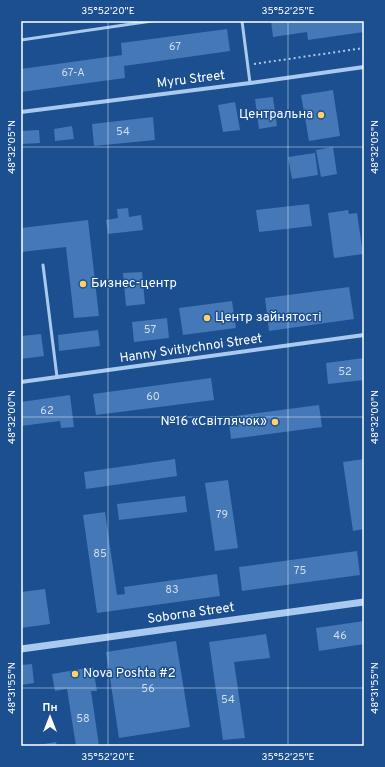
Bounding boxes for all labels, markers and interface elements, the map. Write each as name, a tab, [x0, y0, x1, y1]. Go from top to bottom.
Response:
text: 35°52'20"E	[81, 5, 135, 18]
text: 35°52'25"E	[261, 5, 315, 18]
house number: 67	[169, 40, 181, 54]
house number: 67-А	[61, 66, 85, 80]
street label: Myru Street	[156, 68, 226, 92]
place label: Центральна	[239, 107, 313, 123]
marker: Центральна	[316, 110, 326, 120]
text: 48°32'05"N	[6, 120, 19, 174]
text: 48°32'05"N	[369, 120, 382, 174]
house number: 54	[116, 125, 130, 139]
place label: Бизнес-центр	[91, 276, 177, 292]
marker: Бизнес-центр	[78, 279, 88, 289]
place label: Центр зайнятості	[215, 310, 321, 326]
marker: Центр зайнятості	[202, 313, 212, 323]
house number: 57	[144, 323, 156, 337]
street label: Hanny Svitlychnoi Street	[119, 331, 263, 367]
house number: 52	[338, 365, 352, 379]
text: 48°32'00"N	[6, 390, 19, 444]
house number: 60	[146, 390, 160, 404]
text: 48°32'00"N	[369, 390, 382, 444]
house number: 62	[40, 404, 54, 418]
place label: №16 «Світлячок»	[160, 414, 267, 430]
marker: №16 «Світлячок»	[270, 417, 280, 427]
house number: 79	[216, 508, 228, 522]
house number: 85	[93, 547, 107, 561]
house number: 75	[294, 564, 306, 578]
house number: 83	[165, 583, 179, 597]
street label: Soborna Street	[147, 600, 236, 628]
house number: 46	[333, 629, 347, 643]
text: 48°31'55"N	[6, 662, 19, 714]
text: 48°31'55"N	[369, 662, 382, 714]
place label: Nova Poshta #2	[83, 666, 176, 682]
marker: Nova Poshta #2	[70, 669, 80, 679]
house number: 56	[141, 682, 155, 696]
house number: 54	[221, 693, 235, 707]
north arrow	[30, 697, 70, 737]
text: Пн	[43, 701, 57, 715]
house number: 58	[76, 712, 90, 726]
text: 35°52'20"E	[81, 751, 135, 764]
text: 35°52'25"E	[261, 751, 315, 764]

